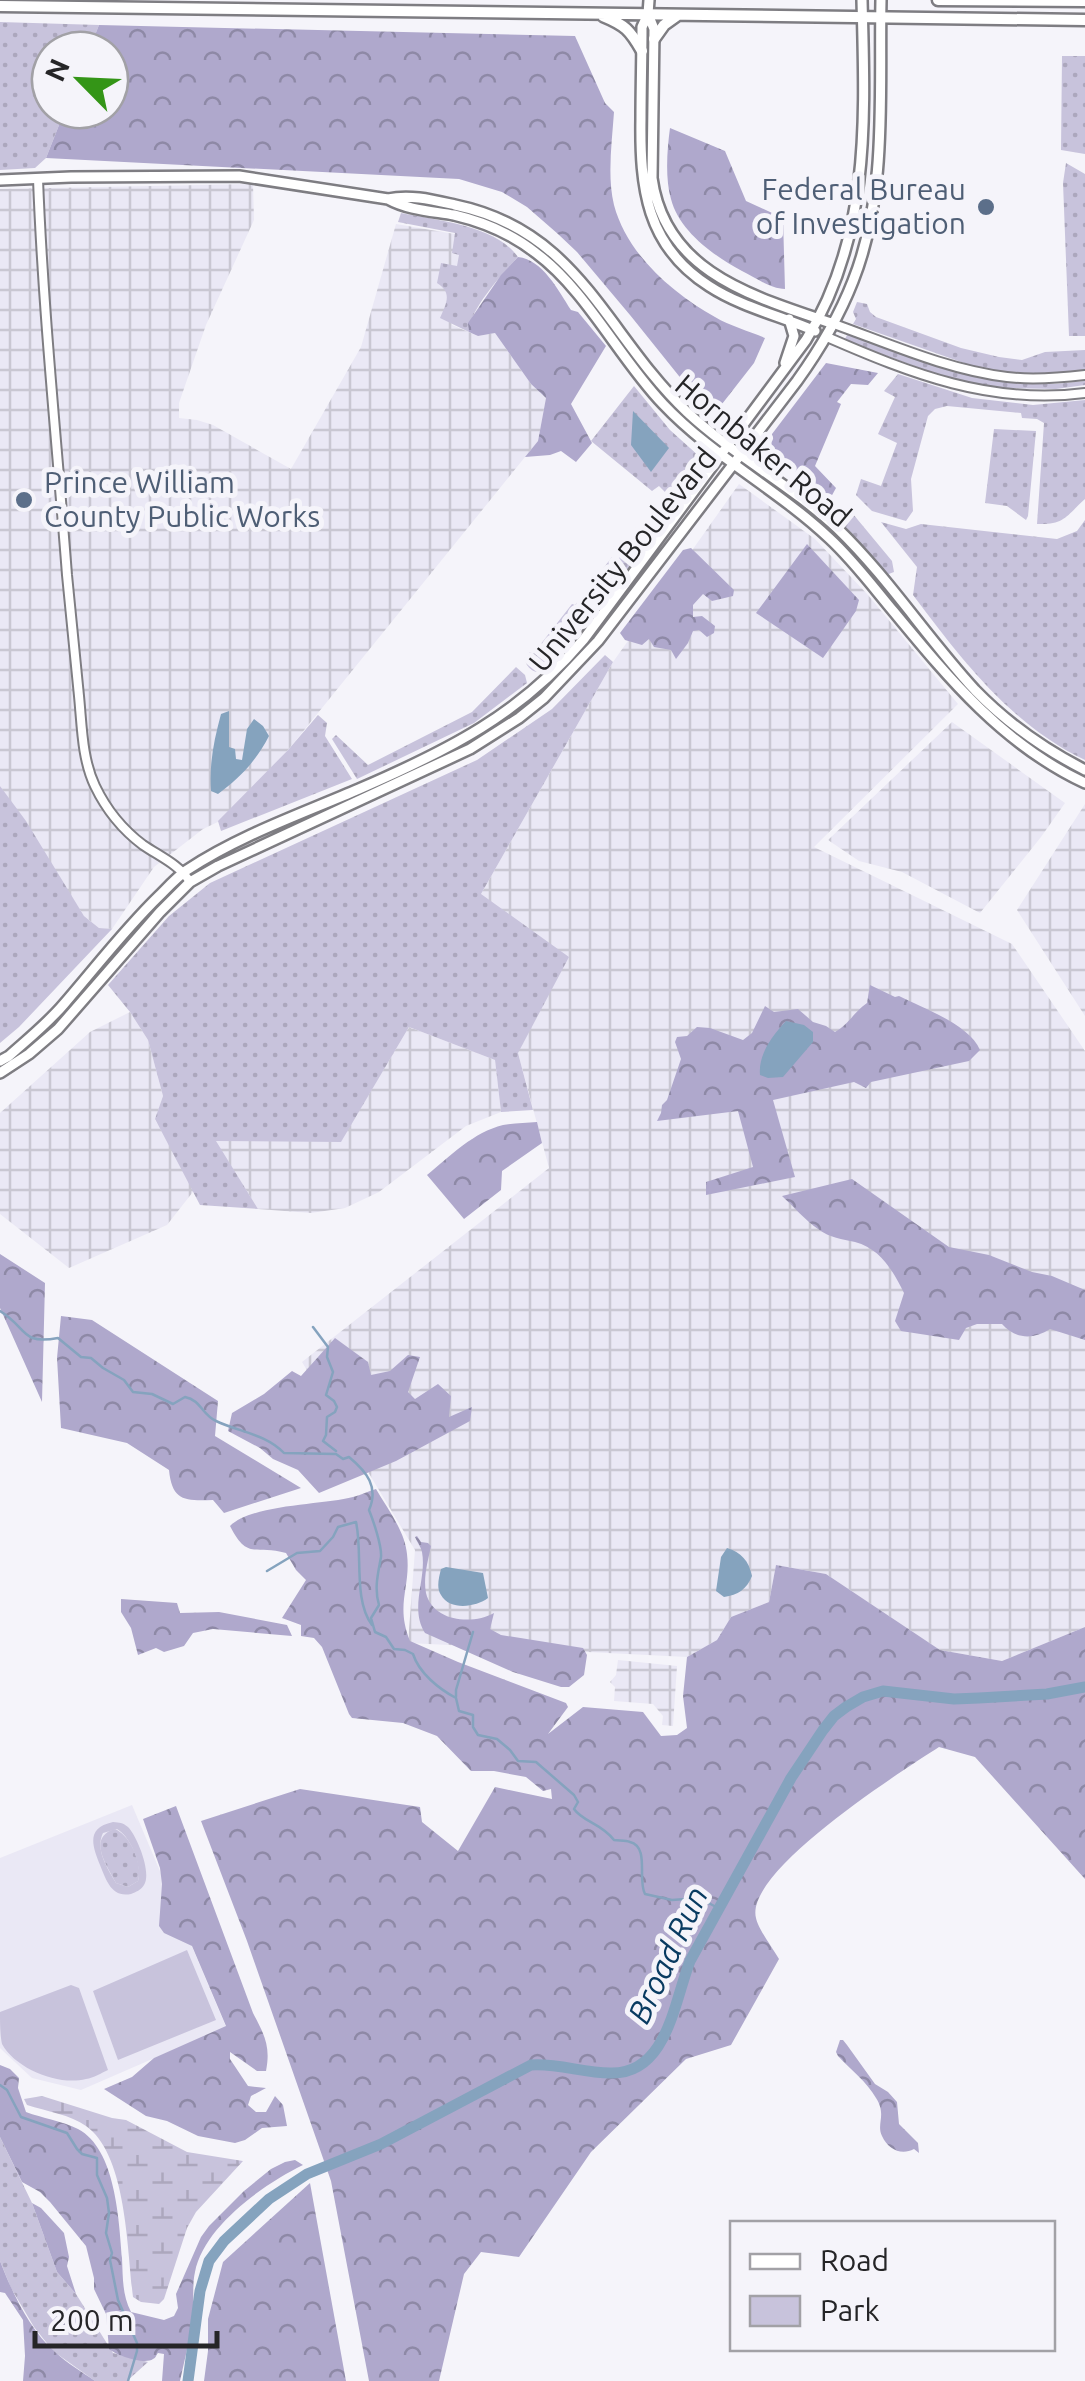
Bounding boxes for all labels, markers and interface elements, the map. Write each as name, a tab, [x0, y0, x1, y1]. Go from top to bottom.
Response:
north arrow	[30, 30, 130, 130]
text: N	[38, 54, 75, 85]
place label: Federal Bureau of Investigation	[756, 172, 966, 240]
marker: Federal Bureau of Investigation	[975, 196, 997, 218]
street label: Hornbaker Road	[669, 367, 858, 533]
street label: University Boulevard	[522, 441, 723, 678]
place label: Prince William County Public Works	[44, 465, 320, 533]
marker: Prince William County Public Works	[13, 489, 35, 511]
water label: Broad Run	[620, 1881, 714, 2029]
legend	[730, 2221, 1055, 2351]
text: Road	[820, 2243, 889, 2277]
scale bar	[35, 2286, 218, 2348]
text: Park	[820, 2293, 880, 2327]
text: 200 m	[50, 2303, 134, 2337]

